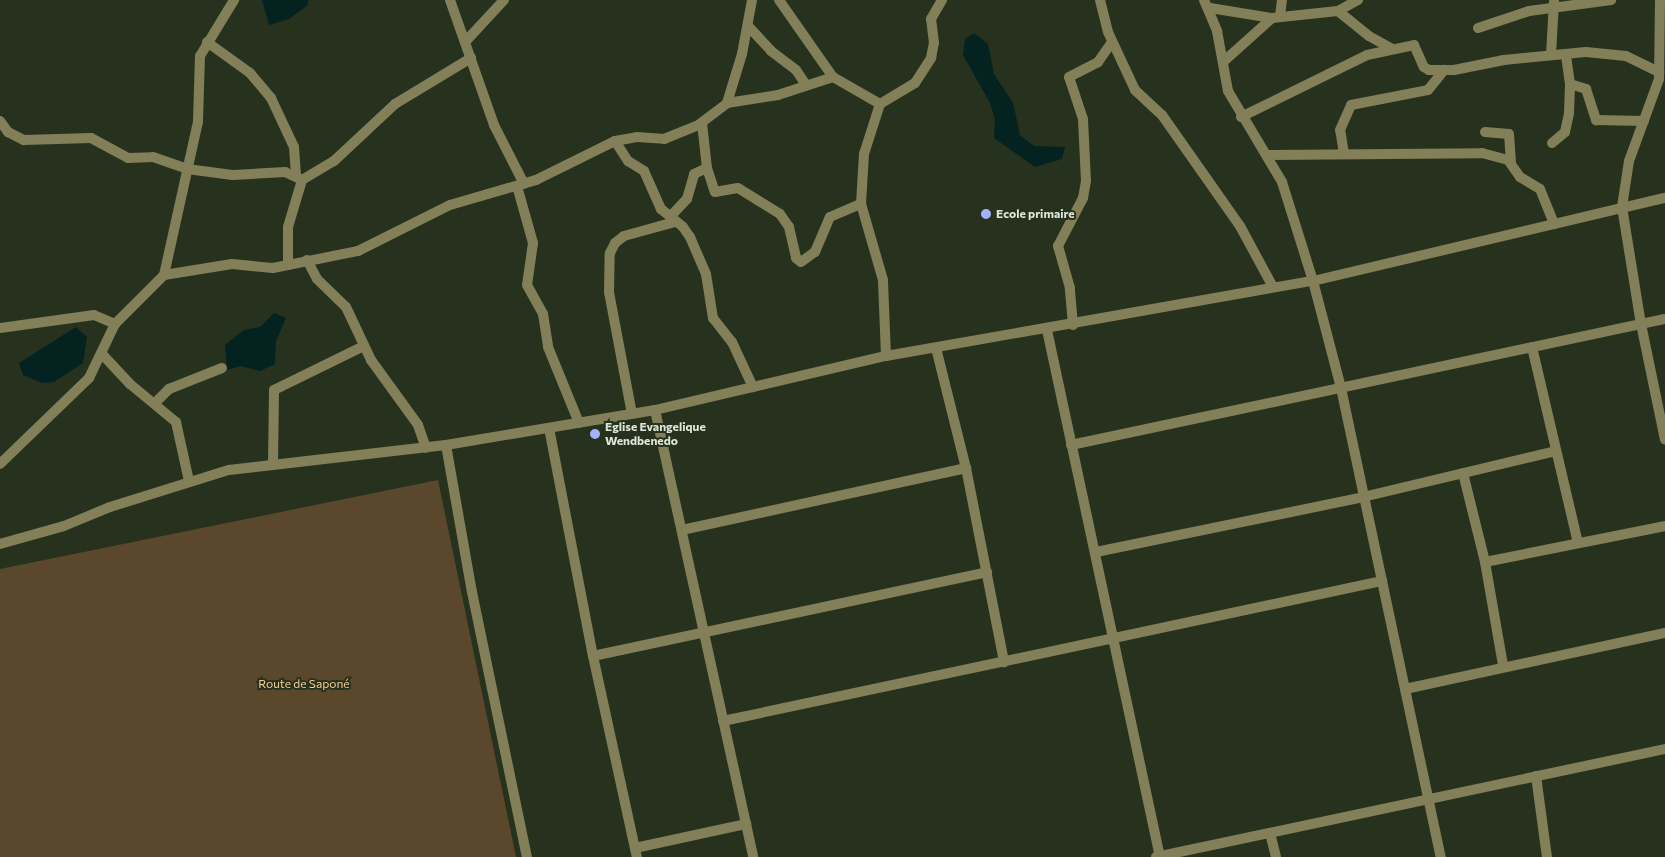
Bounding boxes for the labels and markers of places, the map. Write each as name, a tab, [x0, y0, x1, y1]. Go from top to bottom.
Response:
place label: Ecole primaire	[996, 207, 1075, 221]
marker: Ecole primaire	[980, 208, 992, 220]
place label: Eglise Evangelique Wendbenedo	[605, 420, 706, 448]
marker: Eglise Evangelique Wendbenedo	[589, 428, 601, 440]

